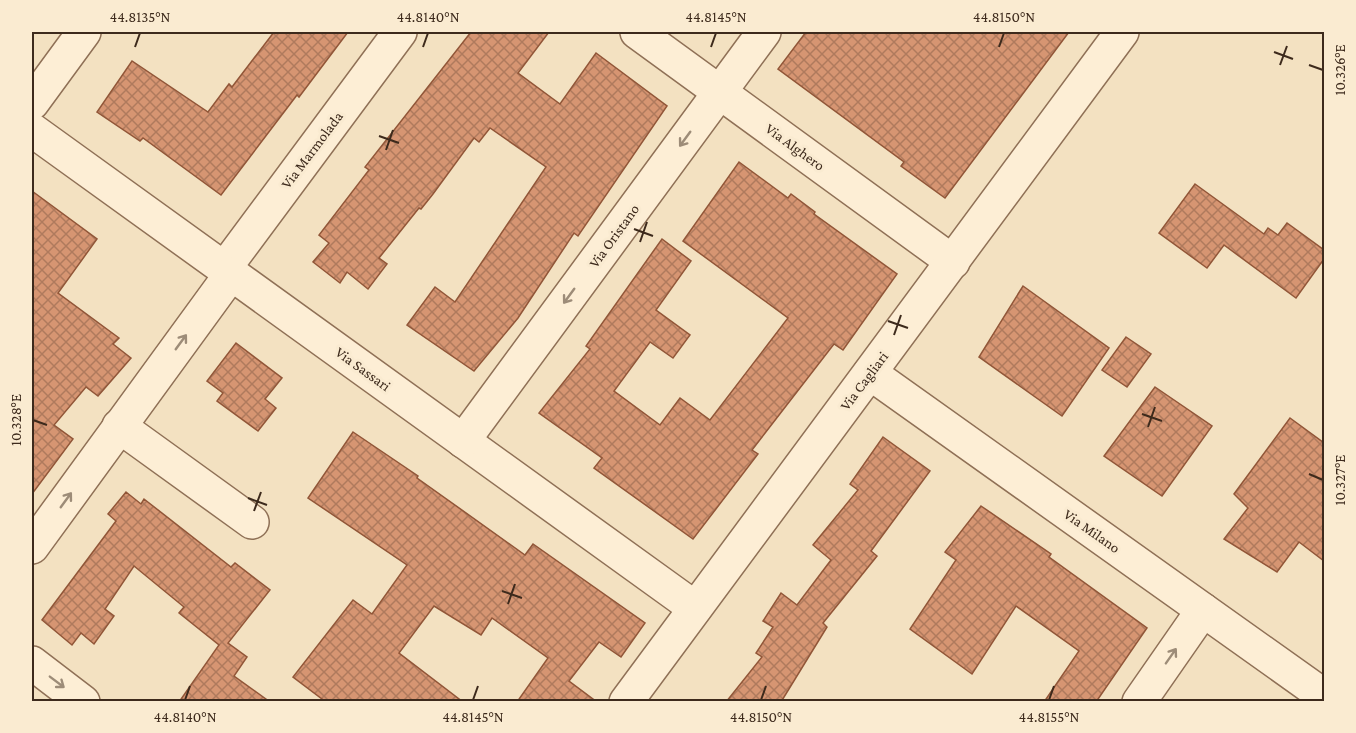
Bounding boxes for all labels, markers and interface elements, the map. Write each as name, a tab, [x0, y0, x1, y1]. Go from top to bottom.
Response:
text: 44.8135°N	[110, 9, 171, 25]
text: 44.8140°N	[396, 9, 460, 25]
text: 44.8145°N	[685, 9, 747, 25]
text: 44.8150°N	[973, 9, 1035, 25]
text: 10.326°E	[1332, 44, 1348, 96]
street label: Via Marmolada	[278, 108, 346, 192]
street label: Via Alghero	[762, 120, 828, 175]
one-way arrow	[679, 131, 691, 147]
street label: Via Oristano	[586, 201, 642, 271]
one-way arrow	[563, 288, 576, 304]
one-way arrow	[174, 335, 187, 351]
street label: Via Sassari	[332, 344, 394, 394]
street label: Via Cagliari	[837, 349, 892, 414]
text: 10.328°E	[8, 394, 24, 446]
text: 10.327°E	[1332, 455, 1348, 505]
one-way arrow	[60, 492, 72, 509]
street label: Via Milano	[1061, 506, 1123, 556]
one-way arrow	[1165, 648, 1177, 664]
one-way arrow	[49, 676, 65, 688]
text: 44.8140°N	[153, 709, 217, 725]
text: 44.8145°N	[442, 709, 504, 725]
text: 44.8150°N	[730, 709, 792, 725]
text: 44.8155°N	[1019, 709, 1080, 725]

